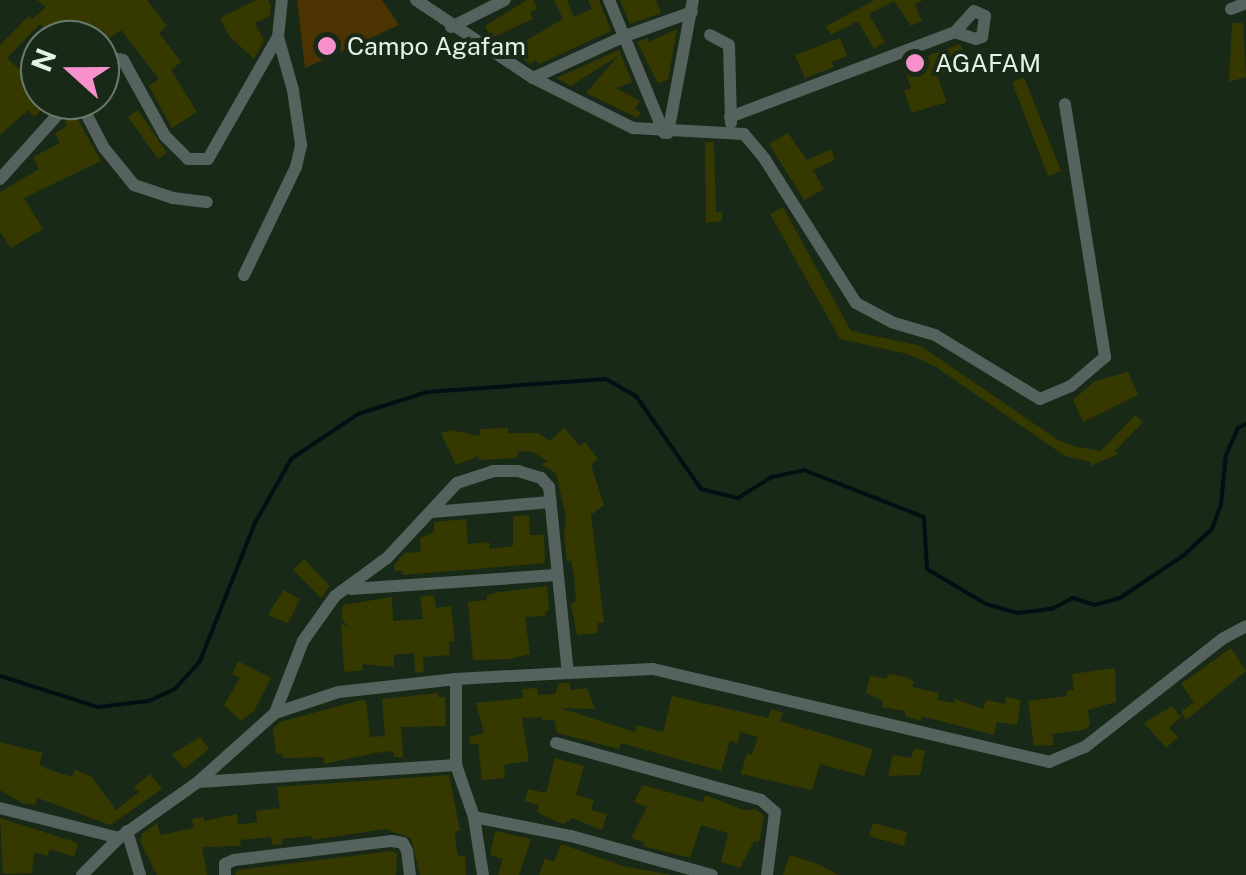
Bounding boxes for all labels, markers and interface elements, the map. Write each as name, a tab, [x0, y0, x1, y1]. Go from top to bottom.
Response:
north arrow	[20, 20, 120, 120]
place label: Campo Agafam	[347, 31, 526, 61]
marker: Campo Agafam	[316, 35, 338, 57]
text: N	[24, 44, 63, 76]
place label: AGAFAM	[935, 48, 1041, 78]
marker: AGAFAM	[904, 52, 926, 74]

